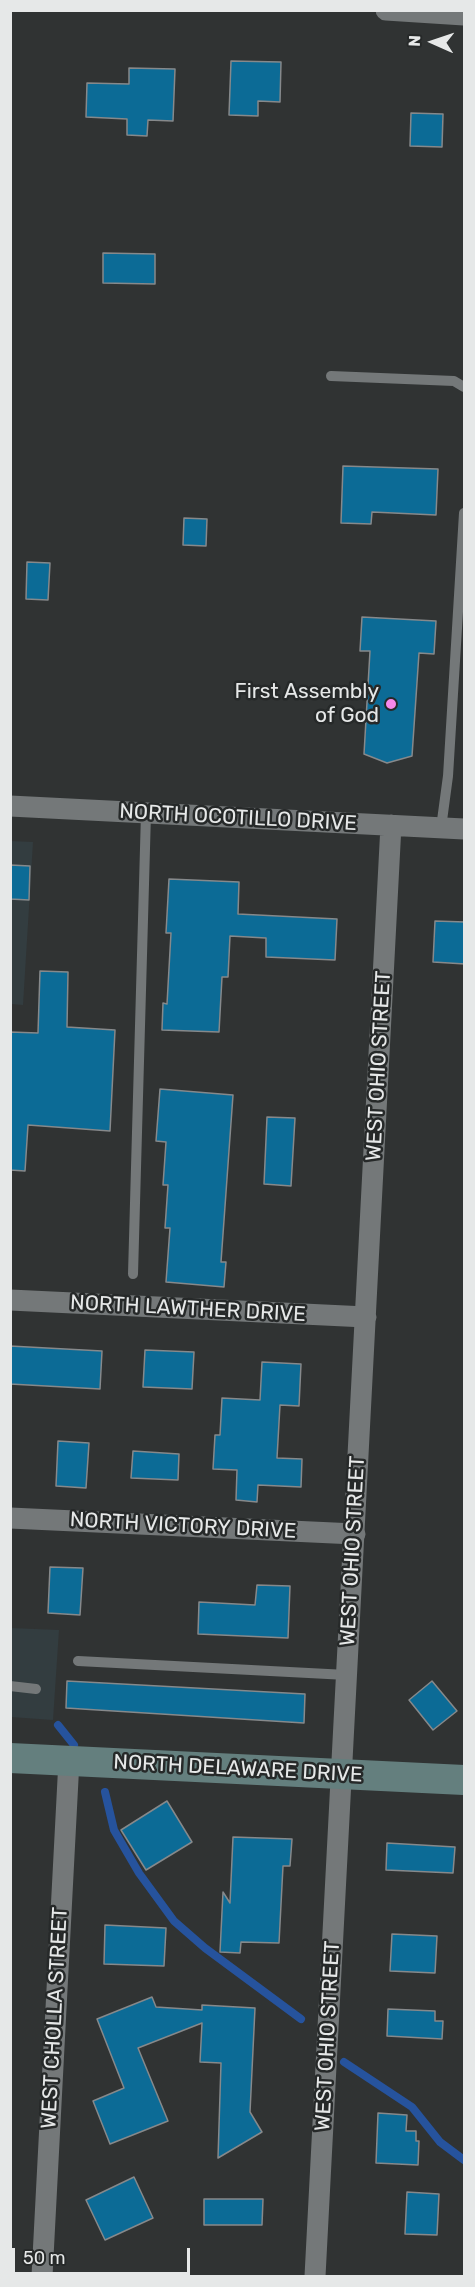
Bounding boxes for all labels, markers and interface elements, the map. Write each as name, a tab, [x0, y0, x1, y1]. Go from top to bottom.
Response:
north arrow	[403, 12, 463, 72]
text: N	[405, 35, 424, 47]
place label: First Assembly of God	[235, 679, 379, 729]
marker: First Assembly of God	[384, 697, 398, 711]
street label: NORTH OCOTILLO DRIVE	[119, 799, 357, 837]
street label: WEST OHIO STREET	[361, 970, 397, 1162]
street label: NORTH LAWTHER DRIVE	[69, 1290, 307, 1328]
street label: WEST OHIO STREET	[335, 1455, 371, 1647]
street label: NORTH VICTORY DRIVE	[69, 1507, 297, 1545]
street label: NORTH DELAWARE DRIVE	[113, 1750, 363, 1788]
street label: WEST CHOLLA STREET	[37, 1906, 73, 2130]
street label: WEST OHIO STREET	[310, 1940, 346, 2132]
scale bar	[15, 2236, 194, 2274]
text: 50 m	[23, 2247, 66, 2269]

